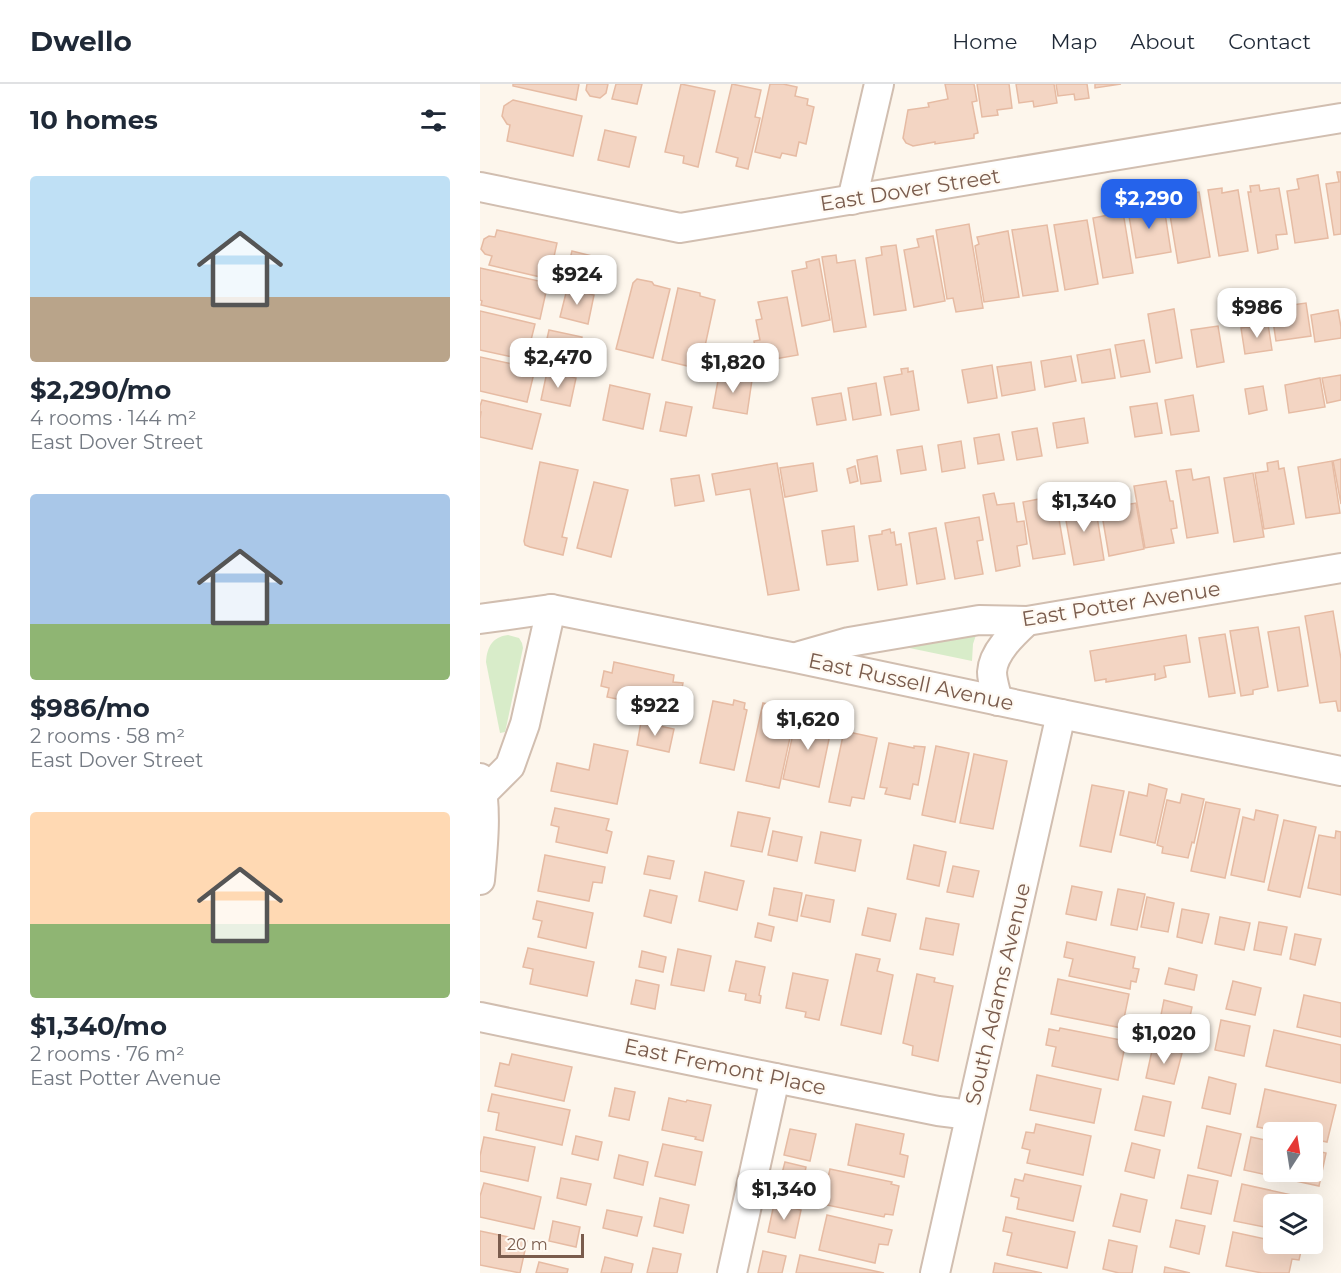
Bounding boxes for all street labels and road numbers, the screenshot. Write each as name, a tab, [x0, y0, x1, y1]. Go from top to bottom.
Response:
street label: East Dover Street	[818, 163, 1002, 216]
street label: East Potter Avenue	[1020, 575, 1222, 632]
street label: East Russell Avenue	[806, 648, 1016, 715]
street label: South Adams Avenue	[960, 880, 1035, 1107]
street label: East Fremont Place	[622, 1033, 828, 1100]

